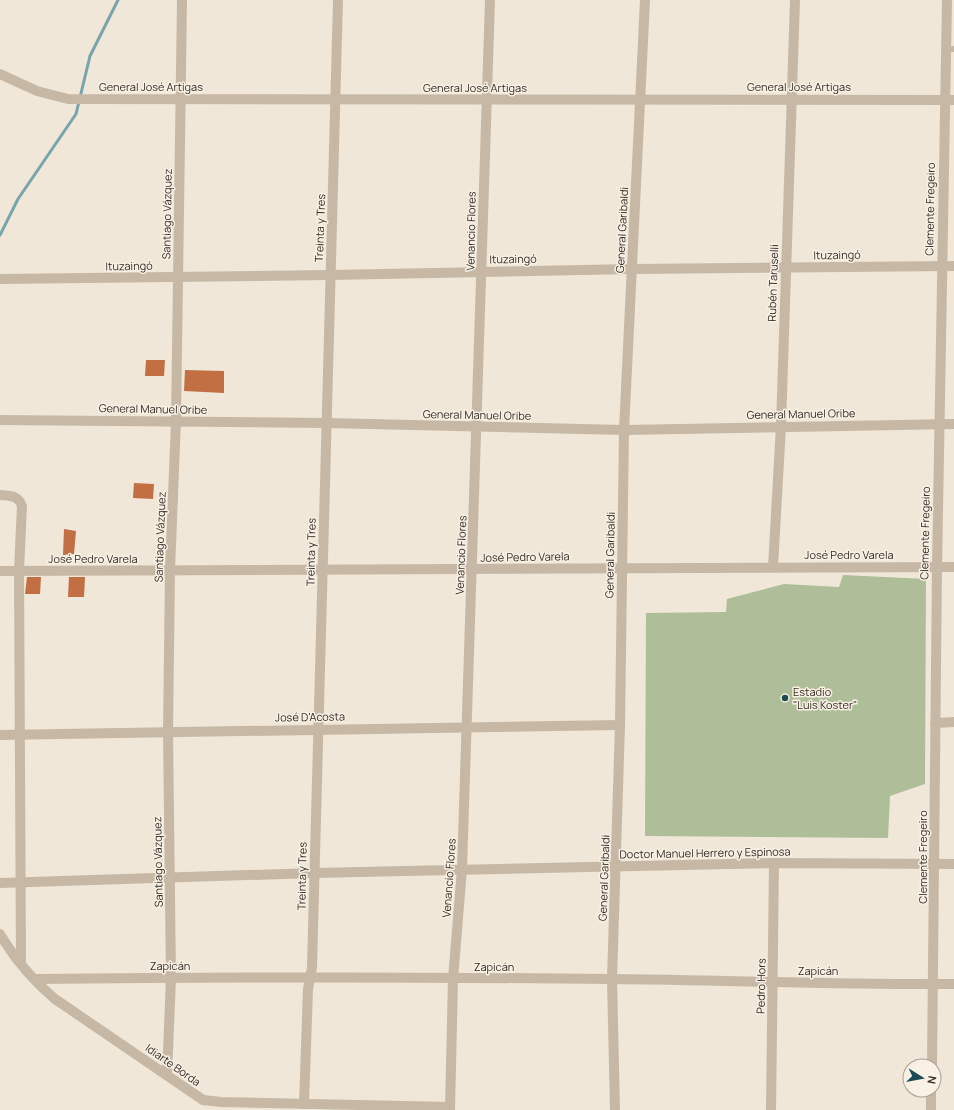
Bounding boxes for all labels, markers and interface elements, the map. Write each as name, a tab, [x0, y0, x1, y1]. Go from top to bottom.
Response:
street label: General José Artigas	[99, 79, 203, 94]
street label: General José Artigas	[747, 79, 851, 94]
street label: General José Artigas	[423, 80, 527, 95]
street label: Clemente Fregeiro	[921, 162, 938, 256]
street label: Santiago Vázquez	[158, 168, 175, 260]
street label: General Garibaldi	[612, 187, 631, 273]
street label: Venancio Flores	[462, 191, 479, 271]
street label: Treinta y Tres	[311, 193, 328, 262]
street label: Rubén Taruselli	[764, 244, 781, 322]
street label: Ituzaingó	[813, 247, 861, 262]
street label: Ituzaingó	[489, 251, 537, 266]
street label: Ituzaingó	[105, 258, 153, 273]
street label: General Manuel Oribe	[99, 400, 208, 417]
street label: General Manuel Oribe	[747, 405, 856, 422]
street label: General Manuel Oribe	[423, 406, 532, 423]
street label: Clemente Fregeiro	[916, 486, 933, 580]
street label: Santiago Vázquez	[150, 491, 169, 583]
street label: General Garibaldi	[601, 512, 618, 598]
street label: Venancio Flores	[452, 515, 469, 595]
street label: Treinta y Tres	[302, 518, 319, 586]
street label: José Pedro Varela	[804, 547, 894, 562]
street label: José Pedro Varela	[480, 548, 570, 565]
street label: José Pedro Varela	[48, 551, 138, 566]
place label: Estadio "Luis Koster"	[793, 684, 857, 712]
marker: Estadio "Luis Koster"	[780, 693, 790, 703]
street label: José D'Acosta	[275, 708, 345, 725]
street label: Clemente Fregeiro	[915, 810, 930, 904]
street label: Santiago Vázquez	[149, 816, 166, 908]
street label: General Garibaldi	[594, 835, 613, 921]
street label: Venancio Flores	[438, 838, 459, 918]
street label: Treinta y Tres	[293, 842, 310, 910]
street label: Doctor Manuel Herrero y Espinosa	[619, 844, 791, 861]
street label: Zapicán	[150, 958, 190, 973]
street label: Pedro Hors	[753, 958, 768, 1014]
street label: Zapicán	[474, 959, 514, 974]
street label: Zapicán	[798, 963, 838, 978]
street label: Idiarte Borda	[143, 1040, 204, 1089]
north arrow	[902, 1058, 942, 1098]
text: N	[924, 1075, 940, 1085]

